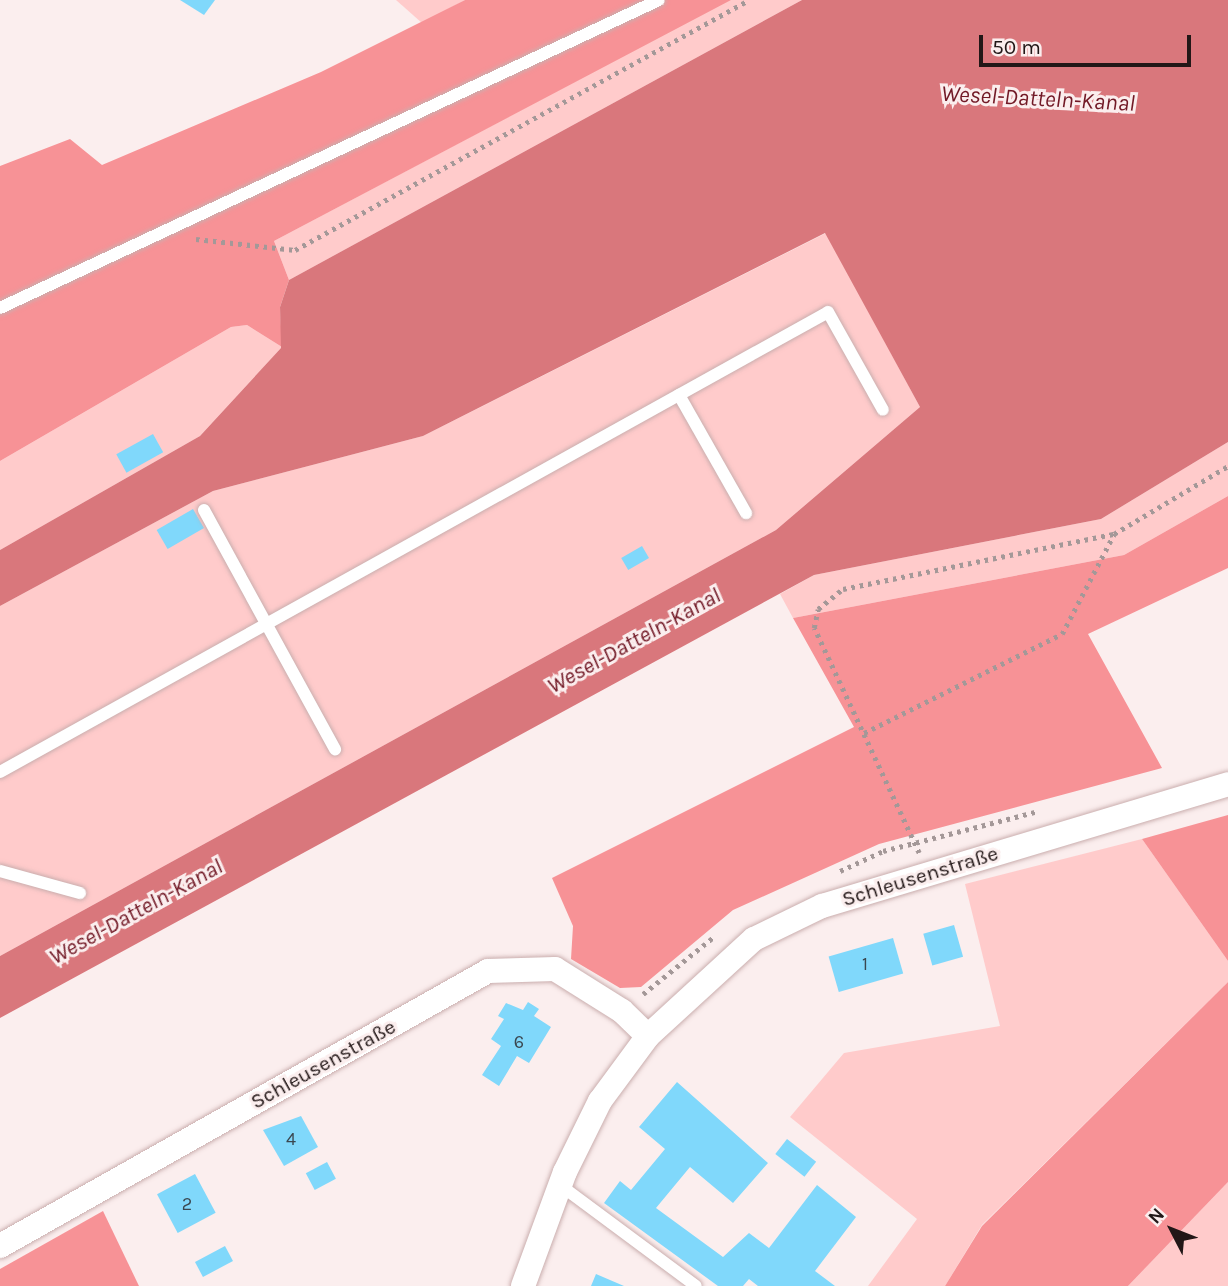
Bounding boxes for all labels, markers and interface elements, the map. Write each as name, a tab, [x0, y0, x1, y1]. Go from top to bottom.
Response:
scale bar	[983, 21, 1195, 65]
text: 50 m	[992, 35, 1041, 59]
water label: Wesel-Datteln-Kanal	[940, 80, 1136, 118]
water label: Wesel-Datteln-Kanal	[542, 582, 726, 700]
street label: Schleusenstraße	[839, 840, 1001, 912]
water label: Wesel-Datteln-Kanal	[44, 853, 228, 971]
house number: 1	[862, 953, 868, 975]
street label: Schleusenstraße	[246, 1014, 400, 1114]
house number: 6	[514, 1031, 524, 1053]
house number: 4	[286, 1128, 296, 1150]
house number: 2	[182, 1193, 192, 1215]
north arrow	[1137, 1195, 1207, 1265]
text: N	[1144, 1204, 1169, 1228]

